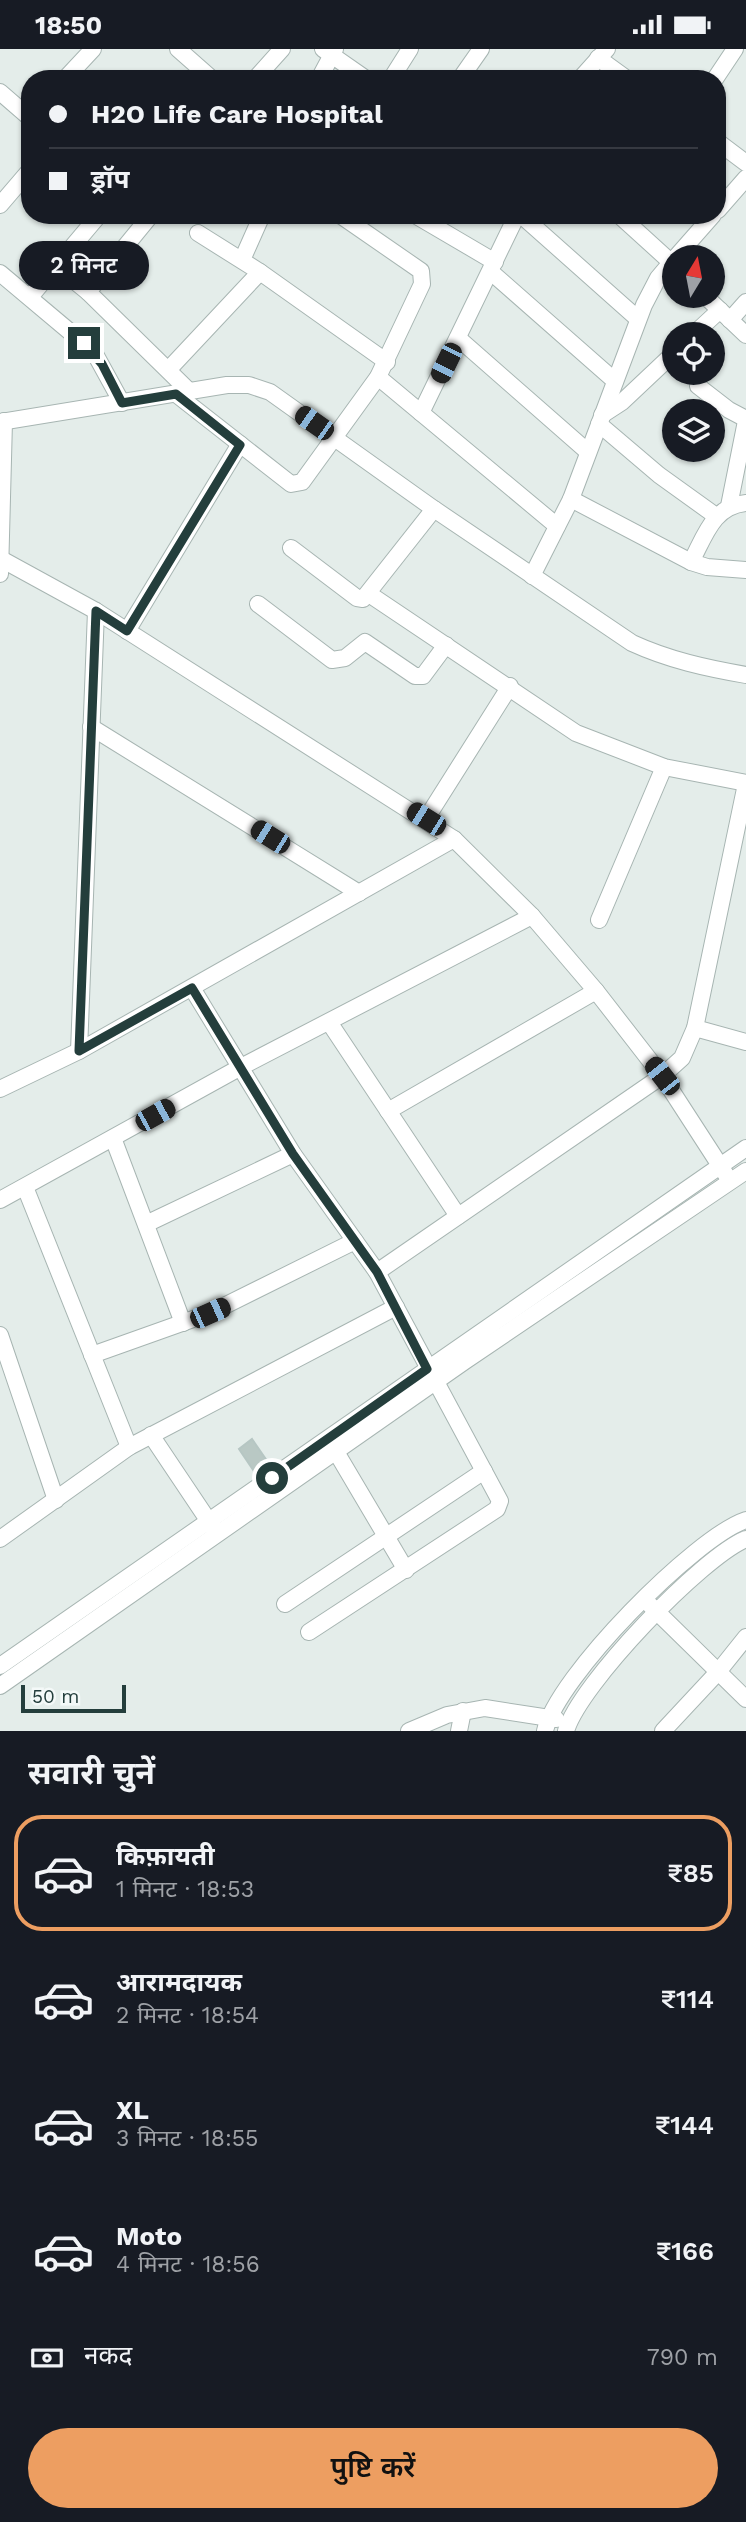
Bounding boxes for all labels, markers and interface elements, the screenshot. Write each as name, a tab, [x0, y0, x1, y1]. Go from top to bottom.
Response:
text: 18:50	[35, 10, 102, 40]
text: H2O Life Care Hospital	[91, 99, 383, 129]
text: ड्रॉप	[91, 164, 129, 194]
callout: 2 मिनट	[19, 241, 149, 291]
north arrow	[662, 245, 724, 308]
map controls	[662, 245, 725, 462]
text: 2 मिनट	[50, 252, 118, 279]
button: locate	[662, 322, 725, 385]
route end	[68, 327, 100, 359]
car	[428, 340, 465, 386]
button: layers	[662, 399, 725, 462]
car	[291, 402, 338, 444]
car	[403, 799, 450, 839]
car	[247, 817, 294, 857]
car	[641, 1053, 684, 1099]
car	[132, 1096, 179, 1134]
car	[187, 1295, 234, 1331]
route start	[256, 1462, 288, 1494]
scale bar	[21, 1682, 126, 1714]
text: 50 m	[32, 1685, 79, 1708]
text: सवारी चुनें	[28, 1754, 155, 1792]
text: किफ़ायती	[116, 1841, 215, 1871]
icon: car	[32, 1842, 95, 1905]
text: ₹85	[667, 1858, 714, 1888]
text: 1 मिनट · 18:53	[116, 1876, 254, 1903]
text: आरामदायक	[116, 1967, 242, 1997]
icon: car	[32, 1968, 95, 2031]
text: ₹114	[661, 1984, 714, 2014]
text: 2 मिनट · 18:54	[116, 2002, 259, 2029]
icon: car	[32, 2094, 95, 2157]
text: XL	[116, 2095, 149, 2125]
text: ₹144	[655, 2110, 714, 2140]
text: 3 मिनट · 18:55	[116, 2125, 258, 2152]
icon: car	[32, 2220, 95, 2283]
text: Moto	[116, 2221, 182, 2251]
text: ₹166	[656, 2236, 714, 2266]
text: 4 मिनट · 18:56	[116, 2251, 260, 2278]
icon: cash	[28, 2339, 66, 2377]
text: नकद	[84, 2340, 132, 2370]
text: 790 m	[647, 2344, 718, 2371]
button: पुष्टि करें	[28, 2428, 718, 2508]

